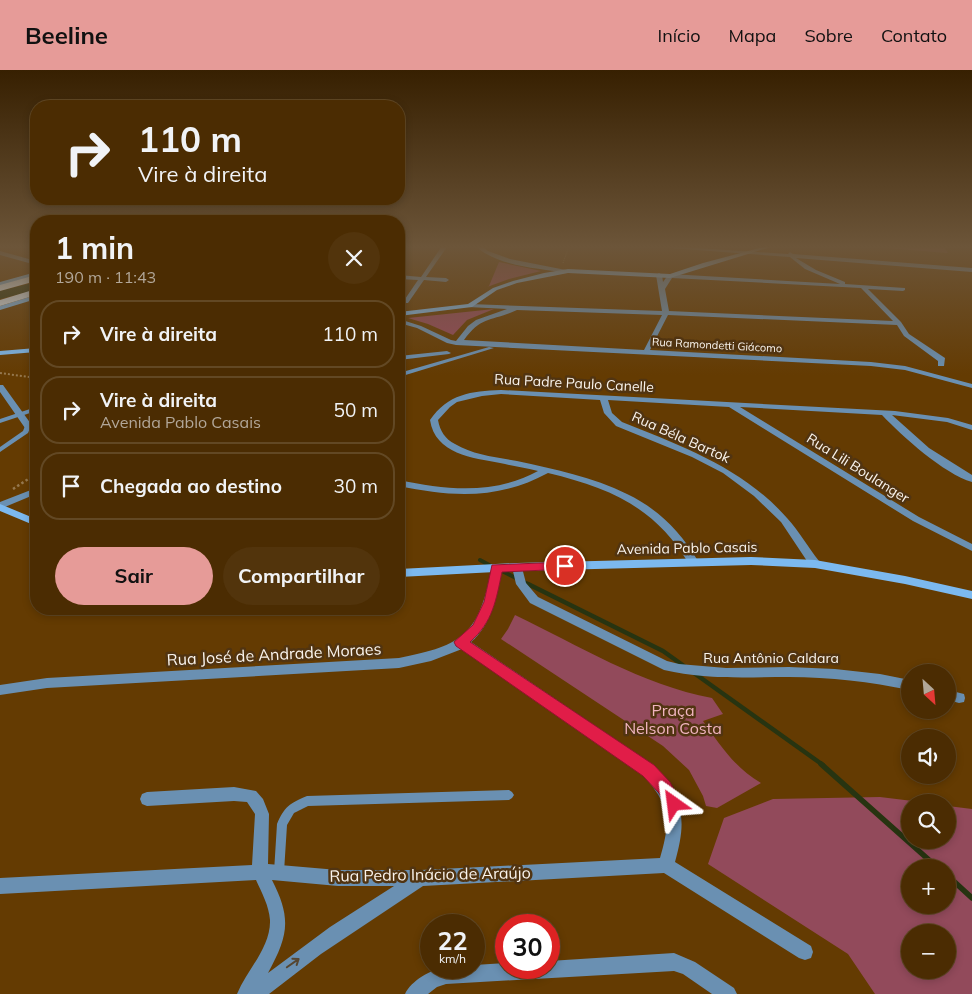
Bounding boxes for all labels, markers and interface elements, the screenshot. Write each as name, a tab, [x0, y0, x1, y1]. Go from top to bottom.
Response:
text: Beeline	[25, 20, 108, 50]
text: Início	[658, 24, 701, 47]
text: Mapa	[729, 24, 776, 47]
text: Sobre	[804, 24, 853, 47]
text: Contato	[881, 24, 947, 47]
text: 110 m	[138, 117, 242, 161]
icon: right	[55, 120, 120, 185]
text: Vire à direita	[138, 160, 267, 188]
text: 1 min	[55, 229, 134, 267]
button: close	[328, 232, 380, 284]
text: 190 m · 11:43	[55, 267, 156, 287]
icon: right	[57, 320, 85, 348]
text: Vire à direita	[100, 322, 217, 346]
text: 110 m	[322, 322, 378, 346]
street label: Rua Ramondetti Giácomo	[651, 335, 783, 355]
street label: Rua Padre Paulo Canelle	[494, 370, 654, 396]
text: Vire à direita	[100, 388, 217, 412]
icon: right	[57, 396, 85, 424]
text: 50 m	[334, 398, 378, 422]
street label: Rua Béla Bartok	[629, 407, 734, 467]
text: Avenida Pablo Casais	[100, 412, 261, 432]
street label: Rua Lili Boulanger	[803, 429, 913, 507]
icon: arrive	[57, 472, 85, 500]
text: Chegada ao destino	[100, 474, 282, 498]
text: 30 m	[334, 474, 378, 498]
street label: Avenida Pablo Casais	[616, 538, 758, 558]
pin	[544, 545, 586, 587]
button: Sair	[55, 547, 213, 605]
button: Compartilhar	[223, 547, 380, 605]
icon: arrive	[551, 552, 579, 580]
street label: Rua José de Andrade Moraes	[166, 638, 382, 670]
street label: Rua Antônio Caldara	[703, 649, 839, 667]
north arrow	[901, 664, 956, 719]
map controls	[901, 664, 956, 979]
park label: Praça Nelson Costa	[624, 700, 722, 738]
button: sound	[901, 729, 956, 784]
position arrow	[647, 777, 699, 829]
button: search	[901, 794, 956, 849]
button: +	[901, 859, 956, 914]
street label: Rua Pedro Inácio de Araújo	[329, 862, 531, 886]
speed limit sign: 30	[495, 914, 560, 979]
button: −	[901, 924, 956, 979]
text: 22	[437, 925, 468, 956]
text: km/h	[439, 951, 466, 966]
one-way arrow	[285, 958, 299, 969]

